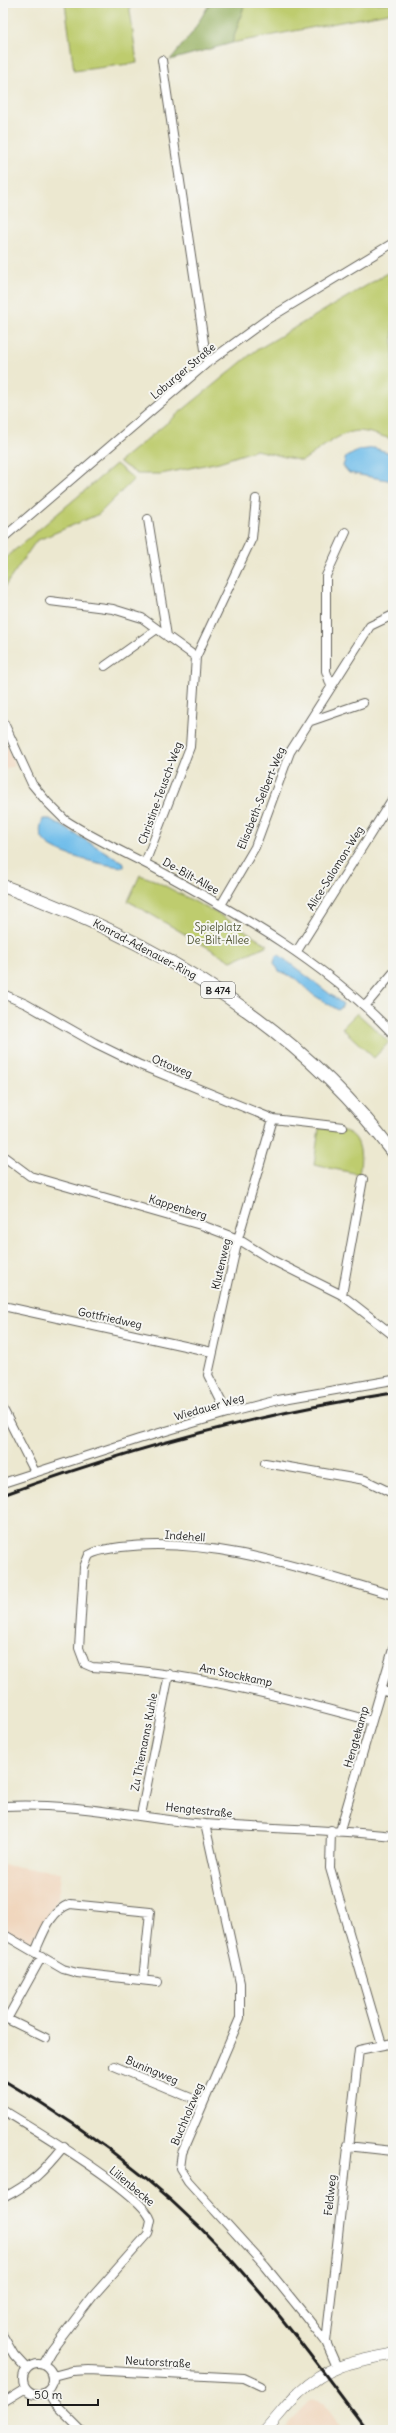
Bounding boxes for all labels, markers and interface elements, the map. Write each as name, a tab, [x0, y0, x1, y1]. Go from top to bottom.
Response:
street label: Loburger Straße	[148, 340, 218, 402]
street label: Christine-Teusch-Weg	[135, 740, 185, 846]
street label: Elisabeth-Selbert-Weg	[234, 745, 288, 851]
street label: Alice-Salomon-Weg	[303, 823, 367, 913]
street label: De-Bilt-Allee	[160, 855, 222, 897]
street label: Konrad-Adenauer-Ring	[91, 916, 199, 982]
park label: Spielplatz De-Bilt-Allee	[187, 920, 249, 947]
road number: B 474	[201, 982, 235, 998]
street label: Ottoweg	[150, 1051, 194, 1081]
street label: Kappenberg	[147, 1191, 209, 1223]
street label: Klutenweg	[208, 1237, 234, 1291]
street label: Gottfriedweg	[77, 1304, 143, 1332]
street label: Wiedauer Weg	[172, 1390, 246, 1424]
street label: Indehell	[164, 1528, 206, 1544]
street label: Am Stockkamp	[198, 1660, 274, 1690]
street label: Zu Thiemanns Kuhle	[128, 1692, 160, 1792]
street label: Hengtekamp	[341, 1705, 371, 1769]
street label: Hengtestraße	[165, 1800, 233, 1820]
street label: Buningweg	[124, 2053, 180, 2087]
street label: Buchholzweg	[168, 2081, 206, 2147]
street label: Lilienbecke	[107, 2163, 158, 2209]
street label: Feldweg	[321, 2174, 339, 2216]
street label: Neutorstraße	[125, 2353, 191, 2371]
scale bar	[28, 2381, 98, 2407]
text: 50 m	[34, 2387, 63, 2402]

